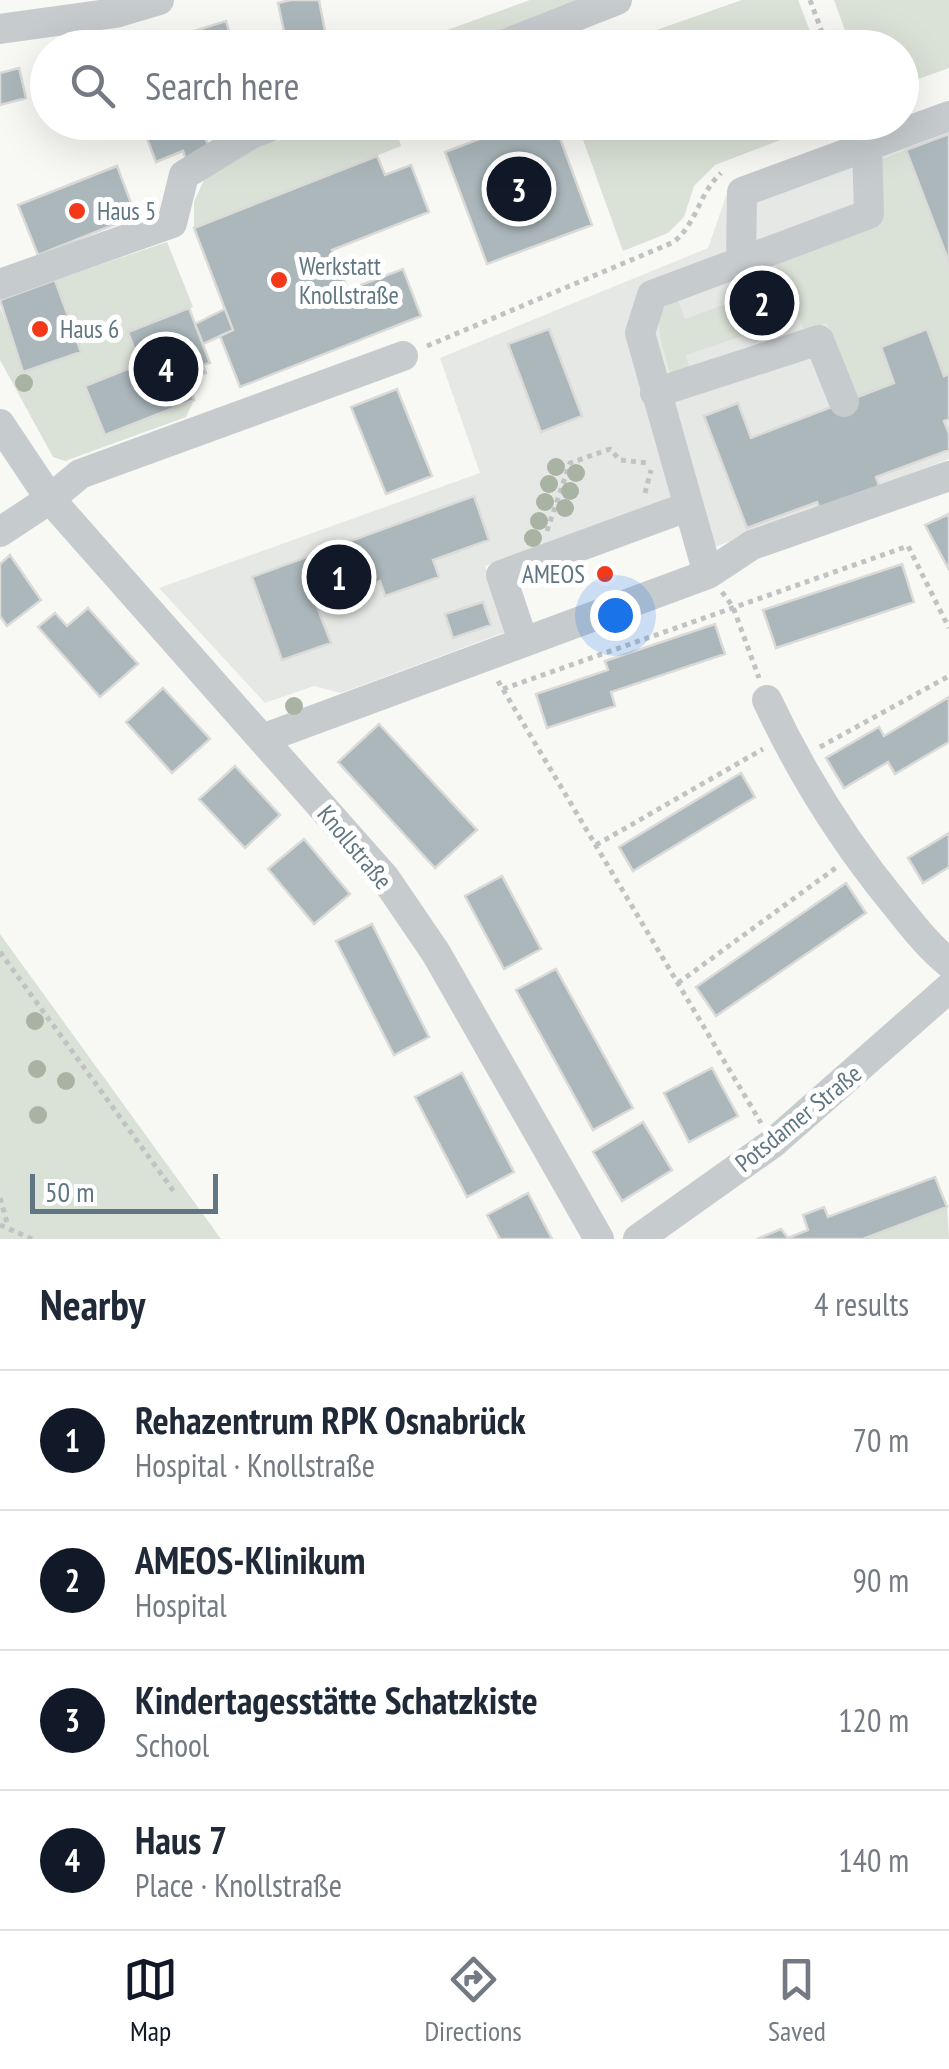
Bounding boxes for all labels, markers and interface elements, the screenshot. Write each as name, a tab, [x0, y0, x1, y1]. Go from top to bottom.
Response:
search box	[30, 30, 919, 140]
icon: search	[65, 58, 120, 113]
text: Search here	[145, 61, 299, 110]
pin: 3	[486, 152, 552, 226]
place label: Haus 5	[97, 195, 156, 227]
marker: Haus 5	[66, 200, 88, 222]
place label: Werkstatt Knollstraße	[299, 250, 399, 311]
pin: 2	[730, 266, 794, 340]
marker: Werkstatt Knollstraße	[268, 269, 290, 291]
place label: Haus 6	[60, 313, 119, 345]
marker: Haus 6	[29, 318, 51, 340]
pin: 4	[134, 332, 198, 406]
pin: 1	[306, 540, 372, 614]
place label: AMEOS	[522, 558, 585, 590]
marker: AMEOS	[594, 563, 616, 585]
your location	[590, 590, 641, 641]
street label: Knollstraße	[311, 798, 399, 896]
street label: Potsdamer Straße	[728, 1057, 868, 1179]
scale bar	[30, 1169, 218, 1214]
text: 50 m	[45, 1173, 94, 1210]
text: Nearby	[40, 1277, 145, 1332]
text: 4 results	[814, 1283, 909, 1325]
text: Rehazentrum RPK Osnabrück	[135, 1395, 526, 1444]
text: 1	[65, 1419, 80, 1461]
text: 70 m	[853, 1419, 909, 1461]
text: Hospital · Knollstraße	[135, 1444, 375, 1486]
text: AMEOS-Klinikum	[135, 1535, 366, 1584]
text: 2	[65, 1559, 80, 1601]
text: 90 m	[853, 1559, 909, 1601]
text: Hospital	[135, 1584, 227, 1626]
text: Kindertagesstätte Schatzkiste	[135, 1675, 538, 1724]
text: 3	[65, 1699, 80, 1741]
text: 120 m	[838, 1699, 909, 1741]
text: School	[135, 1724, 209, 1766]
text: Haus 7	[135, 1815, 227, 1864]
text: 4	[65, 1839, 80, 1881]
text: 140 m	[838, 1839, 909, 1881]
text: Place · Knollstraße	[135, 1864, 342, 1906]
tab: Map	[123, 1952, 178, 2049]
tab: Directions	[424, 1952, 522, 2049]
tab: Saved	[768, 1952, 826, 2049]

